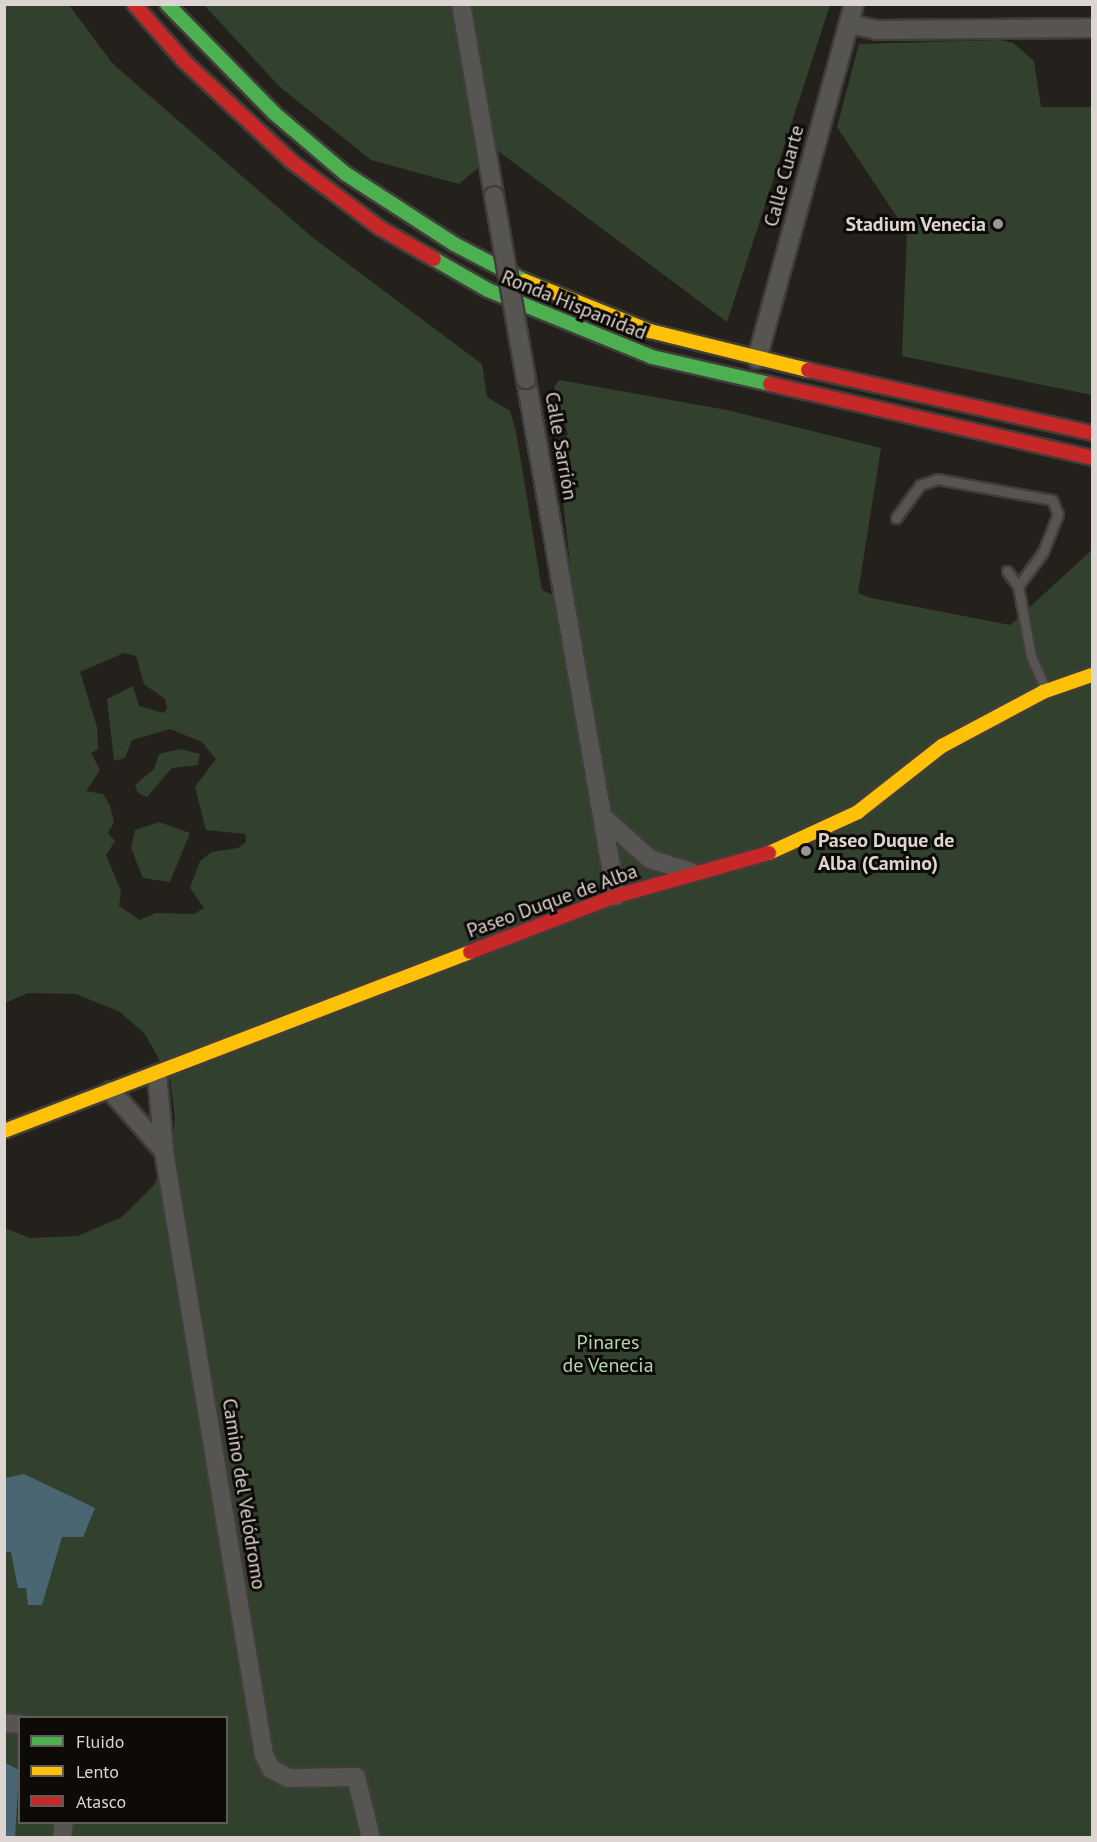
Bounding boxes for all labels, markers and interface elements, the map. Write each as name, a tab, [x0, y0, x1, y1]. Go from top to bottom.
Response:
street label: Calle Cuarte	[759, 123, 809, 229]
place label: Stadium Venecia	[845, 212, 986, 236]
marker: Stadium Venecia	[991, 217, 1005, 231]
street label: Ronda Hispanidad	[498, 265, 650, 345]
street label: Calle Sarrión	[540, 390, 582, 502]
place label: Paseo Duque de Alba (Camino)	[818, 828, 954, 875]
marker: Paseo Duque de Alba (Camino)	[799, 844, 813, 858]
street label: Paseo Duque de Alba	[463, 859, 641, 943]
park label: Pinares de Venecia	[562, 1330, 654, 1377]
street label: Camino del Velódromo	[217, 1396, 271, 1592]
legend	[18, 1716, 228, 1824]
text: Fluido	[76, 1730, 124, 1753]
text: Lento	[76, 1760, 119, 1783]
text: Atasco	[76, 1790, 126, 1813]

